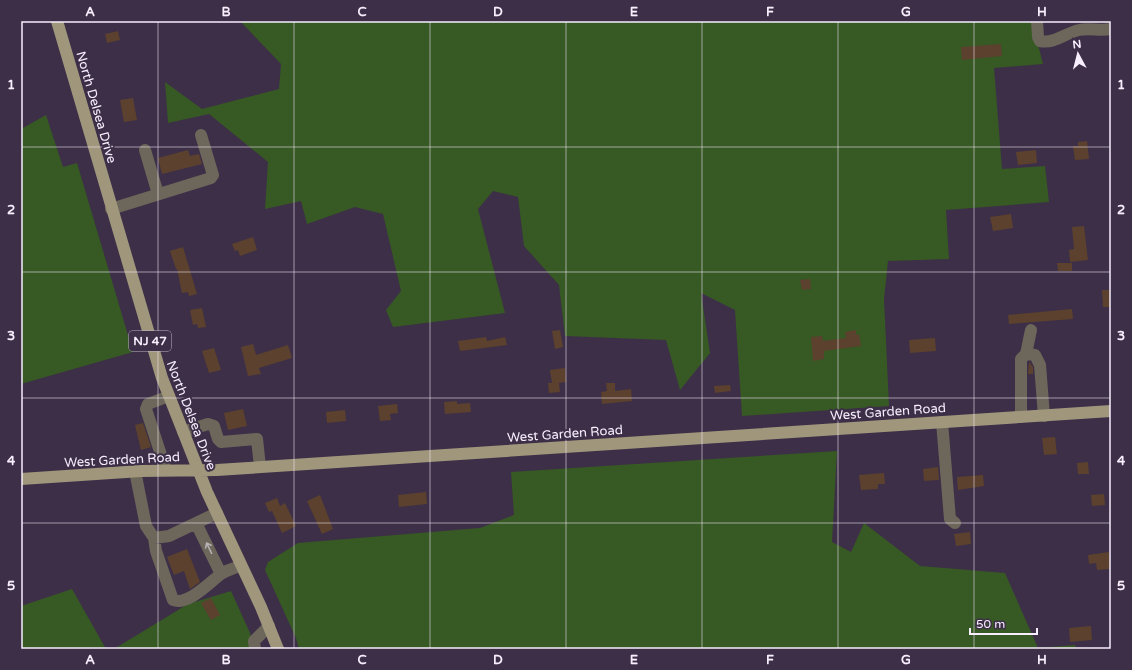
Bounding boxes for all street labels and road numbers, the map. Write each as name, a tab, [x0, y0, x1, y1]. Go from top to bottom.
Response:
street label: North Delsea Drive	[72, 49, 120, 165]
road number: NJ 47	[129, 331, 171, 351]
street label: North Delsea Drive	[163, 358, 219, 472]
street label: West Garden Road	[830, 400, 946, 424]
street label: West Garden Road	[507, 422, 623, 446]
street label: West Garden Road	[64, 449, 180, 471]

